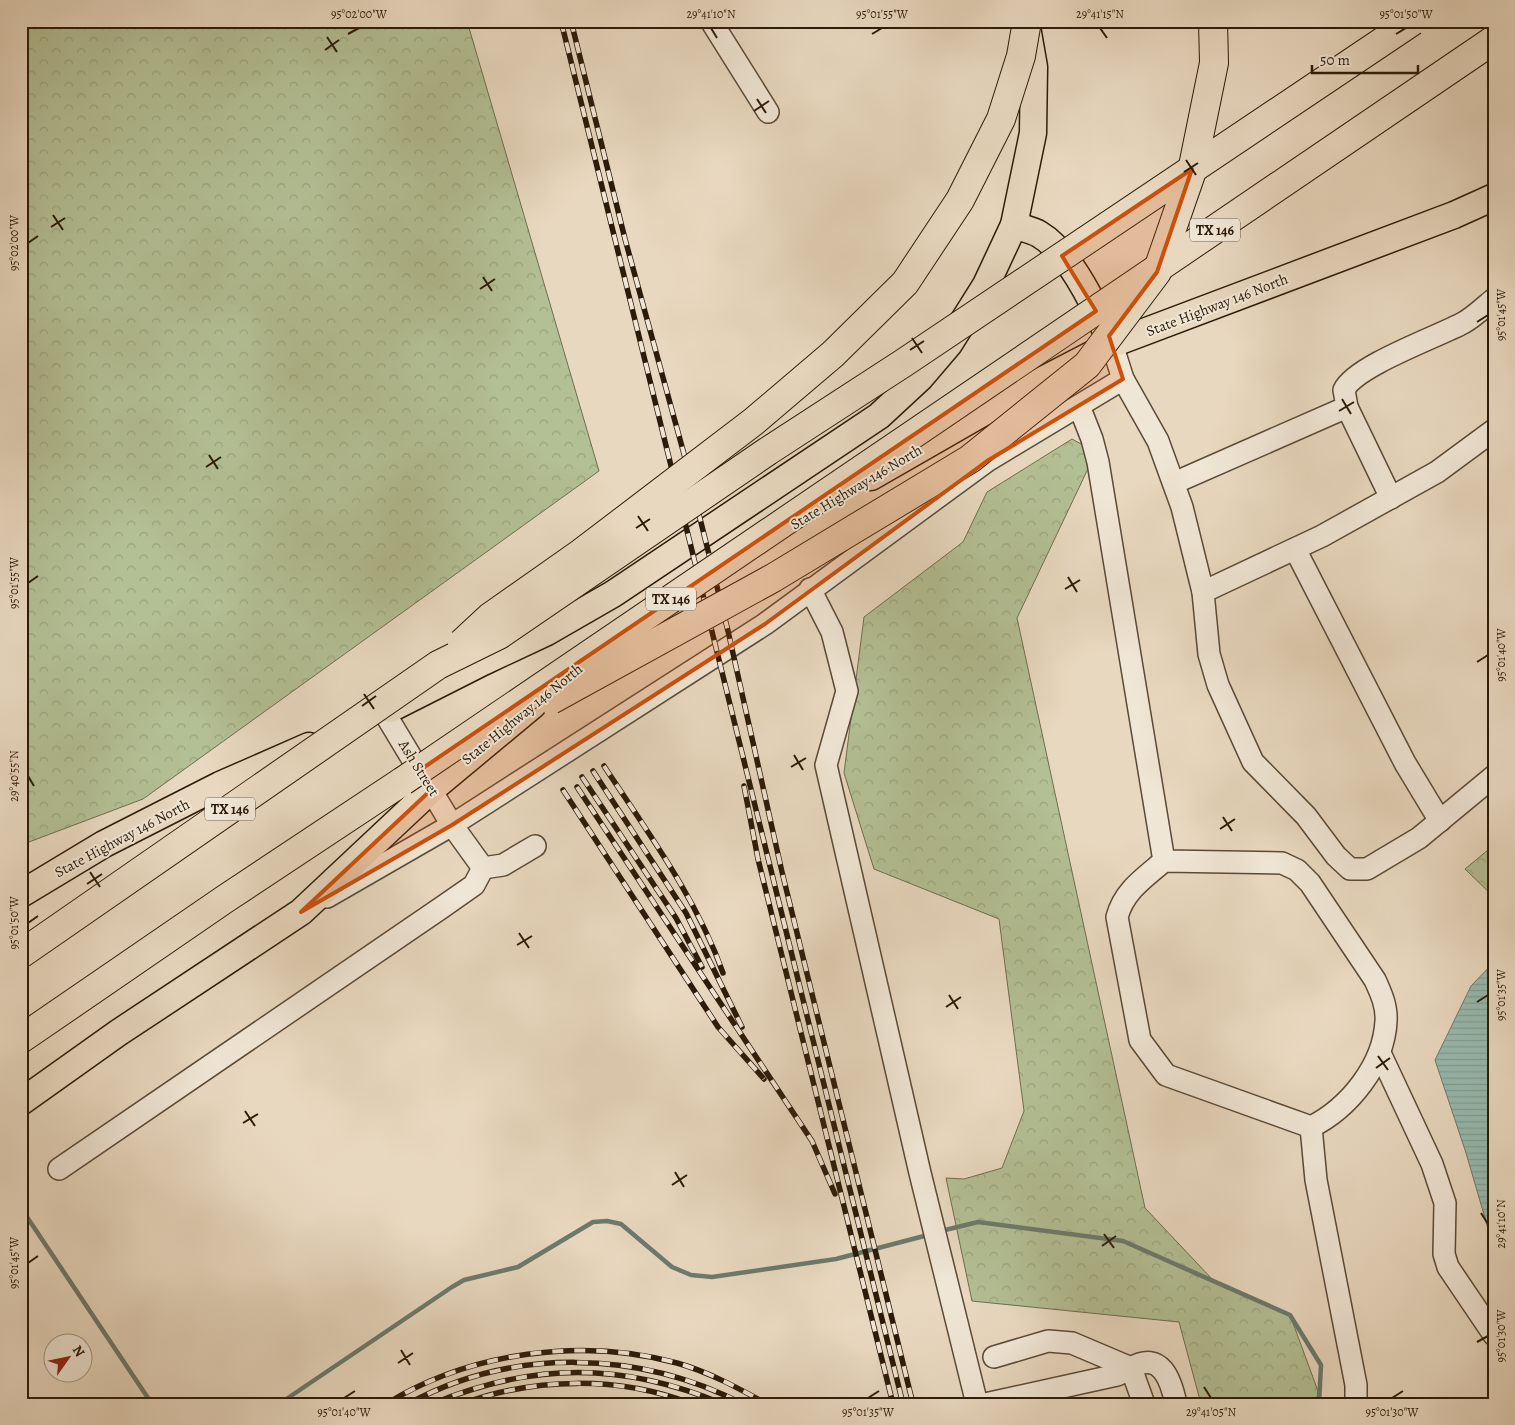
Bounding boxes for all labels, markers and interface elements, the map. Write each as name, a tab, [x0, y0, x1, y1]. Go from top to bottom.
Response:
text: 95°02'00"W	[331, 6, 388, 22]
text: 29°41'10"N	[686, 6, 736, 22]
text: 95°01'55"W	[856, 6, 909, 22]
text: 29°41'15"N	[1076, 6, 1124, 22]
text: 95°01'50"W	[1379, 6, 1433, 22]
scale bar	[1312, 42, 1419, 74]
text: 50 m	[1320, 50, 1350, 70]
text: 95°02'00"W	[6, 214, 22, 271]
road number: TX 146	[1190, 218, 1240, 242]
street label: State Highway 146 North	[1143, 269, 1291, 341]
text: 95°01'45"W	[1493, 288, 1509, 341]
street label: State Highway 146 North	[786, 440, 926, 534]
text: 95°01'55"W	[6, 556, 22, 609]
road number: TX 146	[646, 588, 696, 610]
text: 95°01'40"W	[1493, 627, 1509, 682]
street label: State Highway 146 North	[457, 659, 587, 769]
street label: Ash Street	[393, 735, 444, 800]
text: 29°40'55"N	[6, 750, 22, 802]
street label: State Highway 146 North	[51, 794, 193, 882]
road number: TX 146	[205, 798, 255, 821]
text: 95°01'50"W	[6, 896, 22, 950]
text: 95°01'35"W	[1493, 968, 1509, 1021]
text: 29°41'10"N	[1493, 1199, 1509, 1249]
text: 95°01'45"W	[6, 1236, 22, 1289]
text: 95°01'30"W	[1493, 1309, 1509, 1363]
north arrow	[42, 1332, 92, 1382]
text: N	[68, 1342, 89, 1361]
text: 95°01'40"W	[317, 1404, 372, 1420]
text: 95°01'35"W	[842, 1404, 895, 1420]
text: 29°41'05"N	[1186, 1404, 1236, 1420]
text: 95°01'30"W	[1365, 1404, 1419, 1420]

